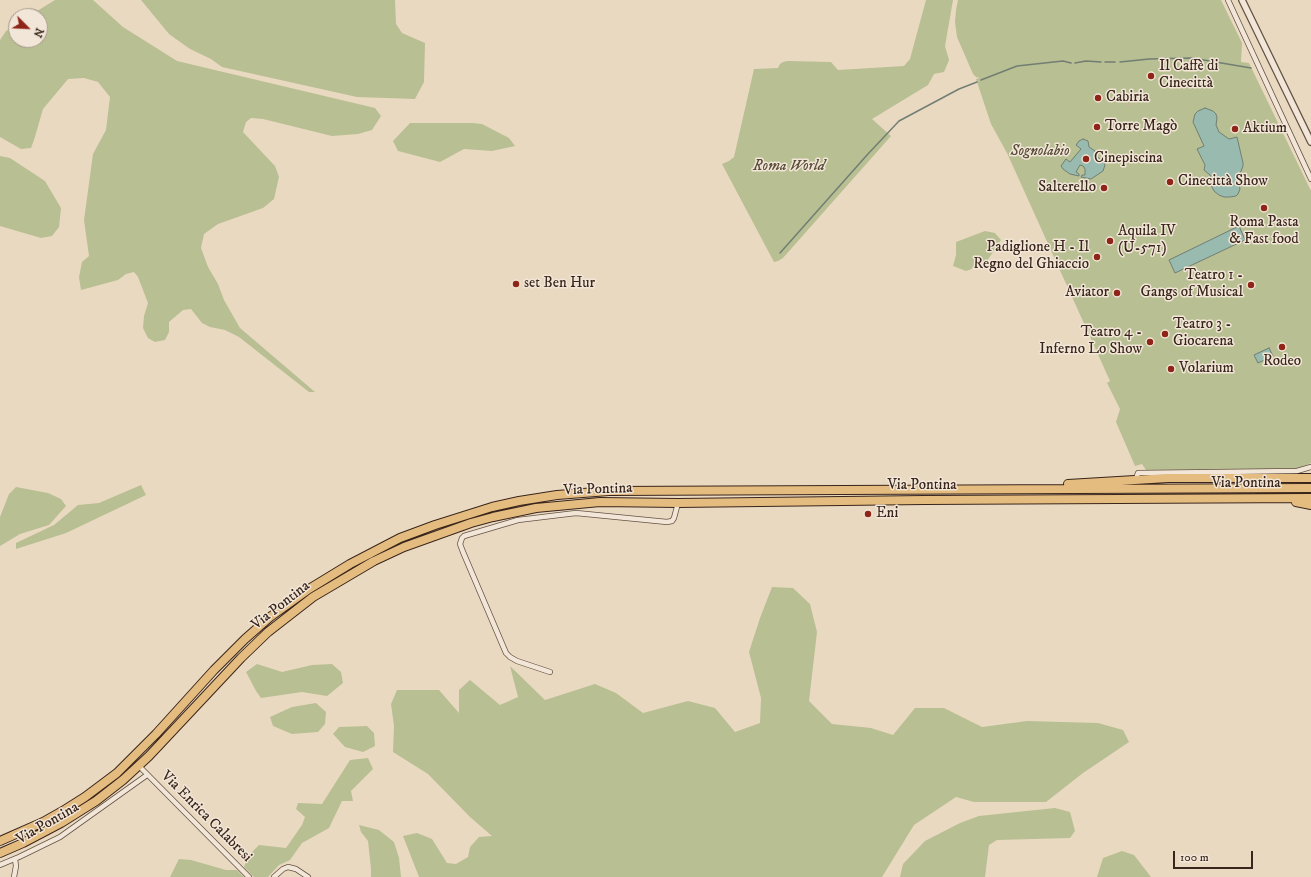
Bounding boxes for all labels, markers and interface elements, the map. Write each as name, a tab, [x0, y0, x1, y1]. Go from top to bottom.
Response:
north arrow	[8, 8, 48, 48]
text: N	[30, 26, 46, 39]
place label: Il Caffè di Cinecittà	[1159, 58, 1218, 93]
marker: Il Caffè di Cinecittà	[1146, 71, 1156, 81]
place label: Cabiria	[1106, 89, 1149, 107]
marker: Cabiria	[1093, 93, 1103, 103]
place label: Torre Magò	[1105, 118, 1177, 136]
place label: Aktium	[1243, 120, 1287, 138]
marker: Torre Magò	[1092, 122, 1102, 132]
marker: Aktium	[1230, 124, 1240, 134]
park label: Sognolabio	[1010, 143, 1070, 161]
place label: Cinepiscina	[1094, 150, 1163, 168]
marker: Cinepiscina	[1081, 154, 1091, 164]
park label: Roma World	[753, 158, 825, 176]
place label: Cinecittà Show	[1178, 173, 1268, 191]
marker: Cinecittà Show	[1165, 177, 1175, 187]
place label: Salterello	[1038, 179, 1096, 197]
marker: Salterello	[1099, 183, 1109, 193]
marker: Roma Pasta & Fast food	[1259, 203, 1269, 213]
place label: Roma Pasta & Fast food	[1229, 214, 1299, 249]
place label: Aquila IV (U-571)	[1118, 223, 1176, 258]
marker: Aquila IV (U-571)	[1105, 236, 1115, 246]
place label: Padiglione H - Il Regno del Ghiaccio	[973, 239, 1089, 274]
marker: Padiglione H - Il Regno del Ghiaccio	[1092, 252, 1102, 262]
place label: Teatro 1 - Gangs of Musical	[1141, 267, 1243, 302]
place label: set Ben Hur	[524, 275, 595, 293]
marker: set Ben Hur	[511, 279, 521, 289]
marker: Teatro 1 - Gangs of Musical	[1246, 280, 1256, 290]
place label: Aviator	[1065, 284, 1109, 302]
marker: Aviator	[1112, 288, 1122, 298]
place label: Teatro 3 - Giocarena	[1173, 316, 1233, 351]
place label: Teatro 4 - Inferno Lo Show	[1039, 324, 1142, 359]
marker: Teatro 3 - Giocarena	[1160, 329, 1170, 339]
marker: Teatro 4 - Inferno Lo Show	[1145, 337, 1155, 347]
marker: Rodeo	[1277, 342, 1287, 352]
place label: Rodeo	[1263, 353, 1301, 371]
place label: Volarium	[1179, 360, 1234, 378]
marker: Volarium	[1166, 364, 1176, 374]
street label: Via Pontina	[1211, 475, 1281, 493]
street label: Via Pontina	[887, 477, 957, 495]
street label: Via Pontina	[563, 480, 633, 500]
place label: Eni	[876, 505, 898, 523]
marker: Eni	[863, 509, 873, 519]
street label: Via Pontina	[248, 578, 314, 634]
street label: Via Enrica Calabresi	[157, 768, 255, 866]
street label: Via Pontina	[14, 799, 82, 849]
scale bar	[1175, 843, 1255, 869]
text: 100 m	[1180, 850, 1209, 865]

